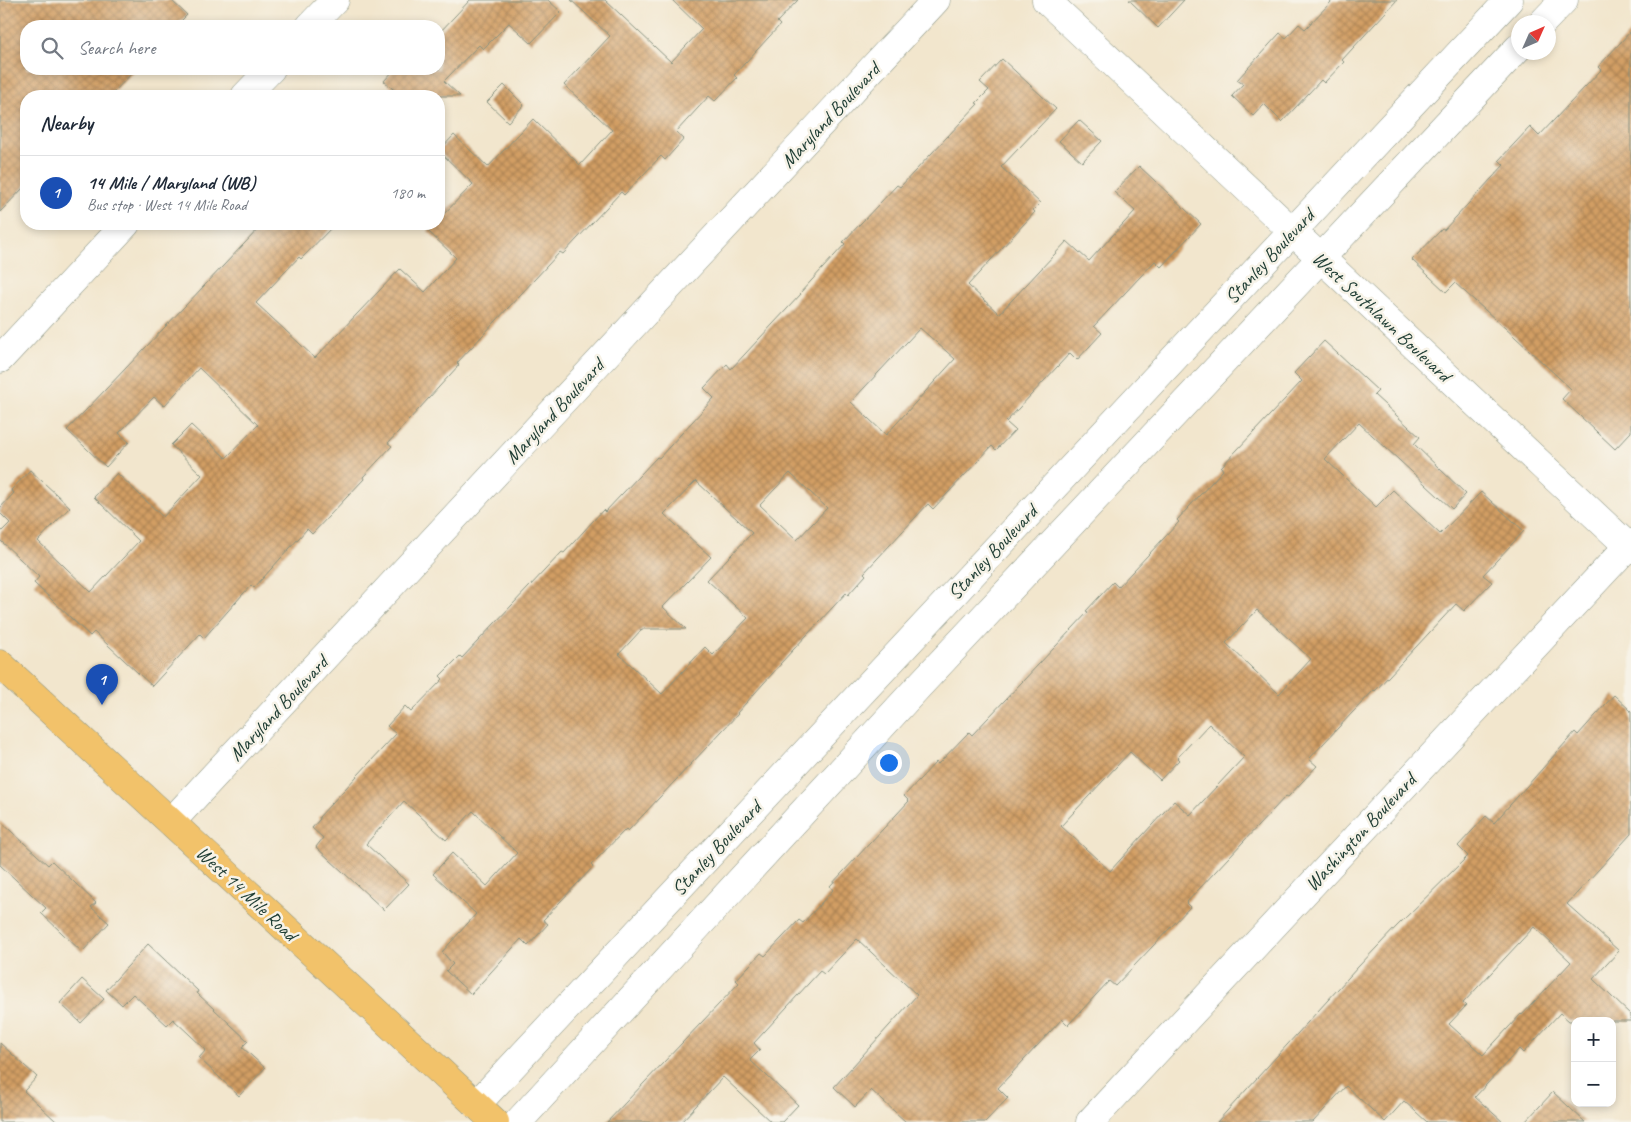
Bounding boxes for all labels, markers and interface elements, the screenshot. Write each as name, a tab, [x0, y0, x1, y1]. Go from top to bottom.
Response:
north arrow	[1511, 15, 1556, 60]
search box	[20, 20, 445, 75]
icon: search	[38, 34, 66, 62]
text: Search here	[78, 36, 155, 60]
street label: Maryland Boulevard	[775, 55, 888, 173]
text: Nearby	[40, 110, 93, 136]
text: 14 Mile / Maryland (WB)	[87, 171, 256, 195]
text: 1	[52, 183, 60, 203]
text: 180 m	[391, 183, 425, 203]
text: Bus stop · West 14 Mile Road	[87, 195, 247, 215]
street label: Stanley Boulevard	[1219, 201, 1322, 309]
street label: West Southlawn Boulevard	[1307, 246, 1458, 389]
street label: Maryland Boulevard	[499, 351, 612, 469]
street label: Stanley Boulevard	[942, 497, 1045, 605]
street label: Maryland Boulevard	[223, 648, 336, 766]
pin: 1	[86, 664, 118, 705]
your location	[876, 750, 902, 776]
street label: Washington Boulevard	[1300, 766, 1423, 896]
street label: Stanley Boulevard	[666, 793, 769, 901]
street label: West 14 Mile Road	[191, 840, 305, 949]
map controls	[1571, 1017, 1616, 1107]
button: +	[1571, 1017, 1616, 1062]
button: −	[1571, 1062, 1616, 1107]

